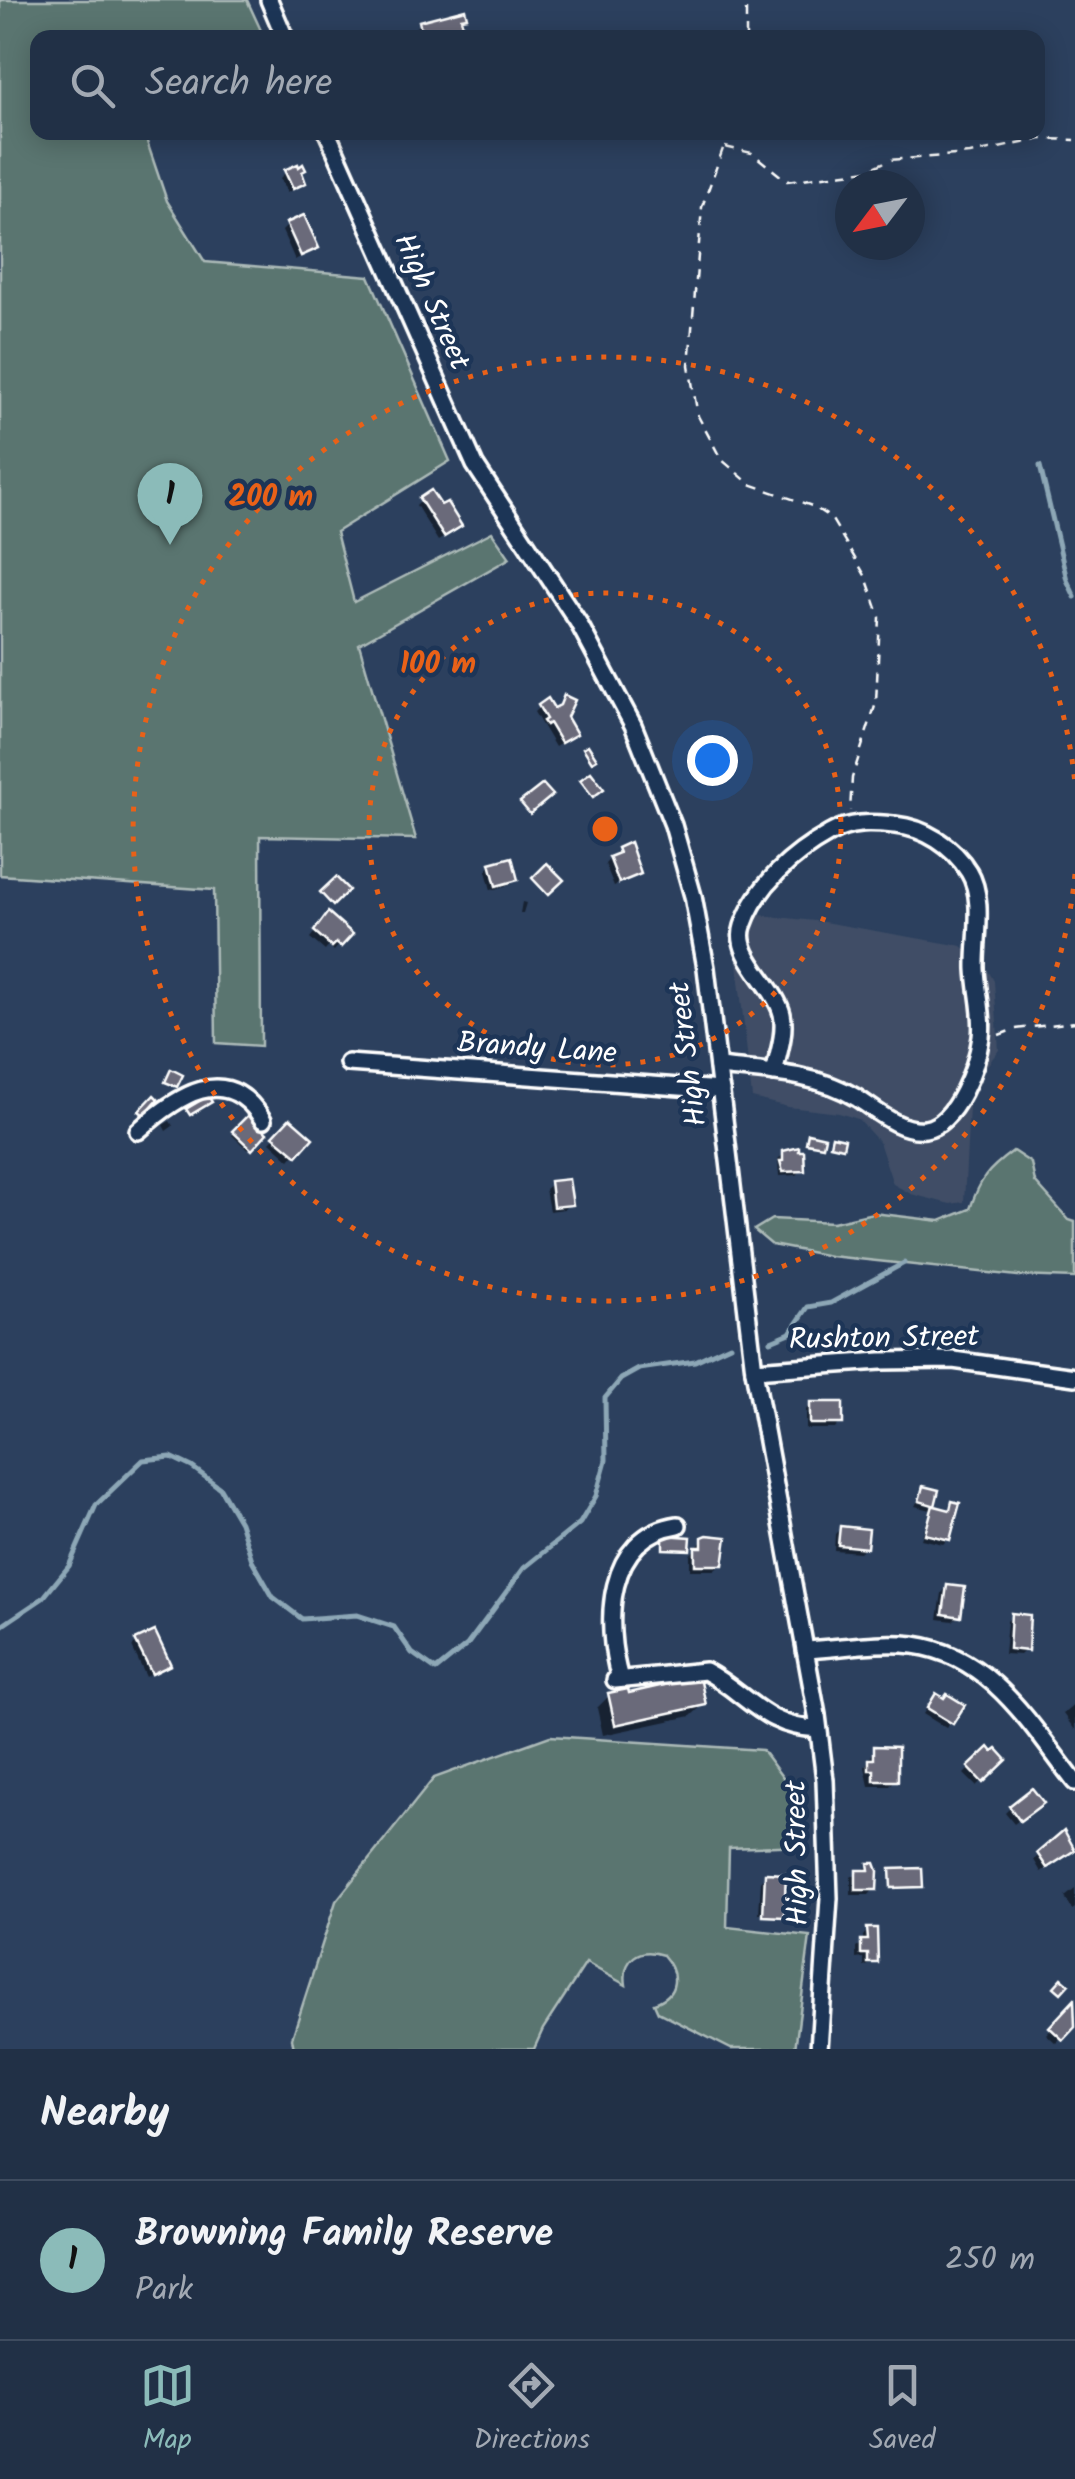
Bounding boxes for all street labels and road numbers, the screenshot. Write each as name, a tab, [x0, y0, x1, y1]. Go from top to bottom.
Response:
street label: High Street	[379, 226, 483, 379]
street label: High Street	[656, 978, 722, 1129]
street label: Brandy Lane	[455, 1019, 619, 1079]
street label: Rushton Street	[789, 1313, 980, 1365]
street label: High Street	[773, 1779, 823, 1926]

